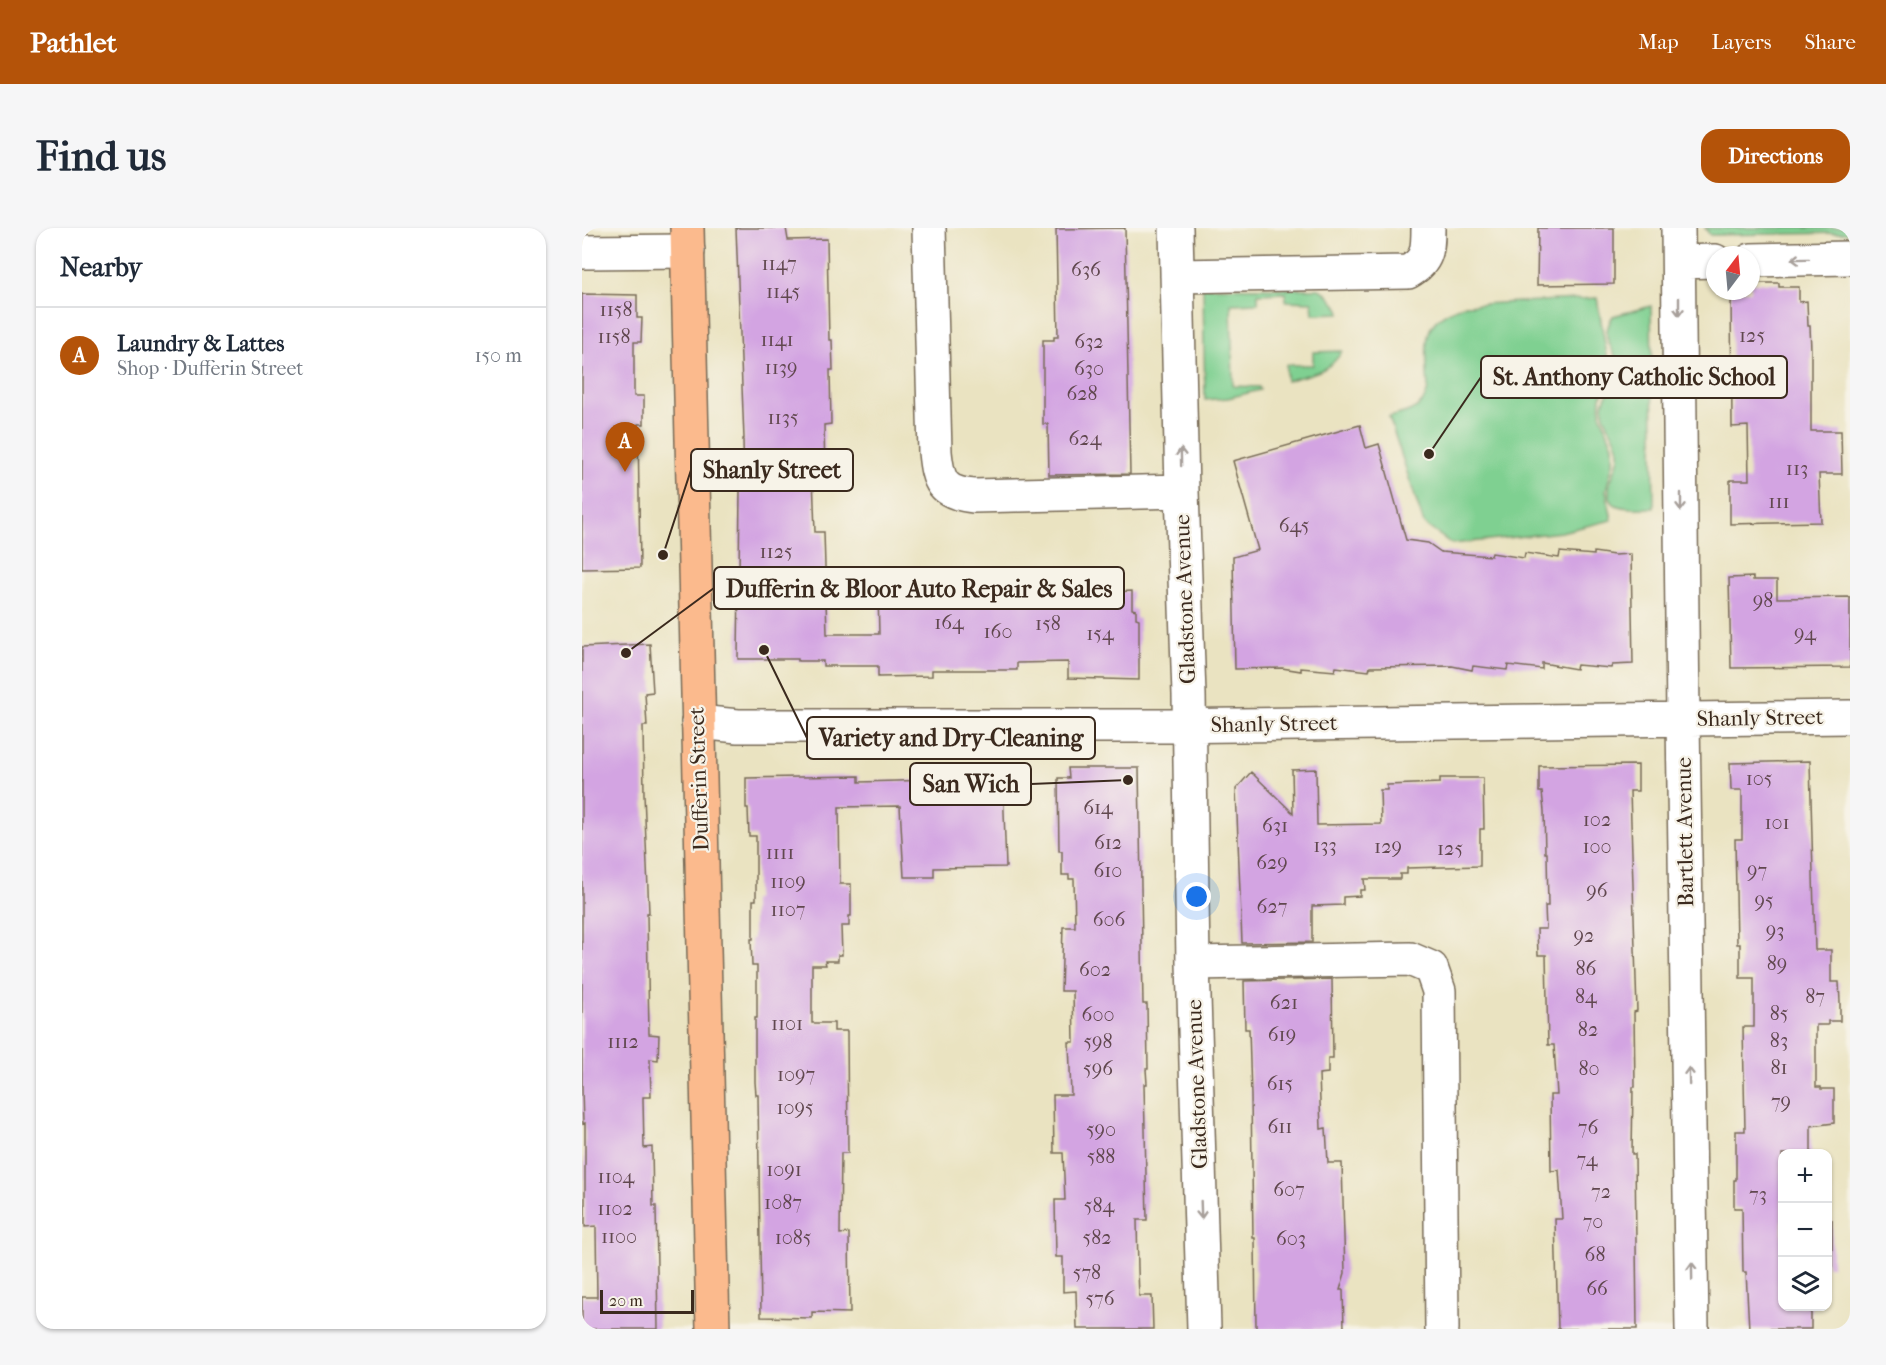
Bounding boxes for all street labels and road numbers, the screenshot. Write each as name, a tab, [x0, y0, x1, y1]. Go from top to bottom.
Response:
street label: Gladstone Avenue	[1169, 513, 1201, 684]
street label: Shanly Street	[1696, 704, 1824, 732]
street label: Dufferin Street	[683, 706, 715, 852]
street label: Shanly Street	[1210, 710, 1338, 738]
street label: Bartlett Avenue	[1671, 757, 1699, 907]
street label: Gladstone Avenue	[1181, 998, 1213, 1169]

